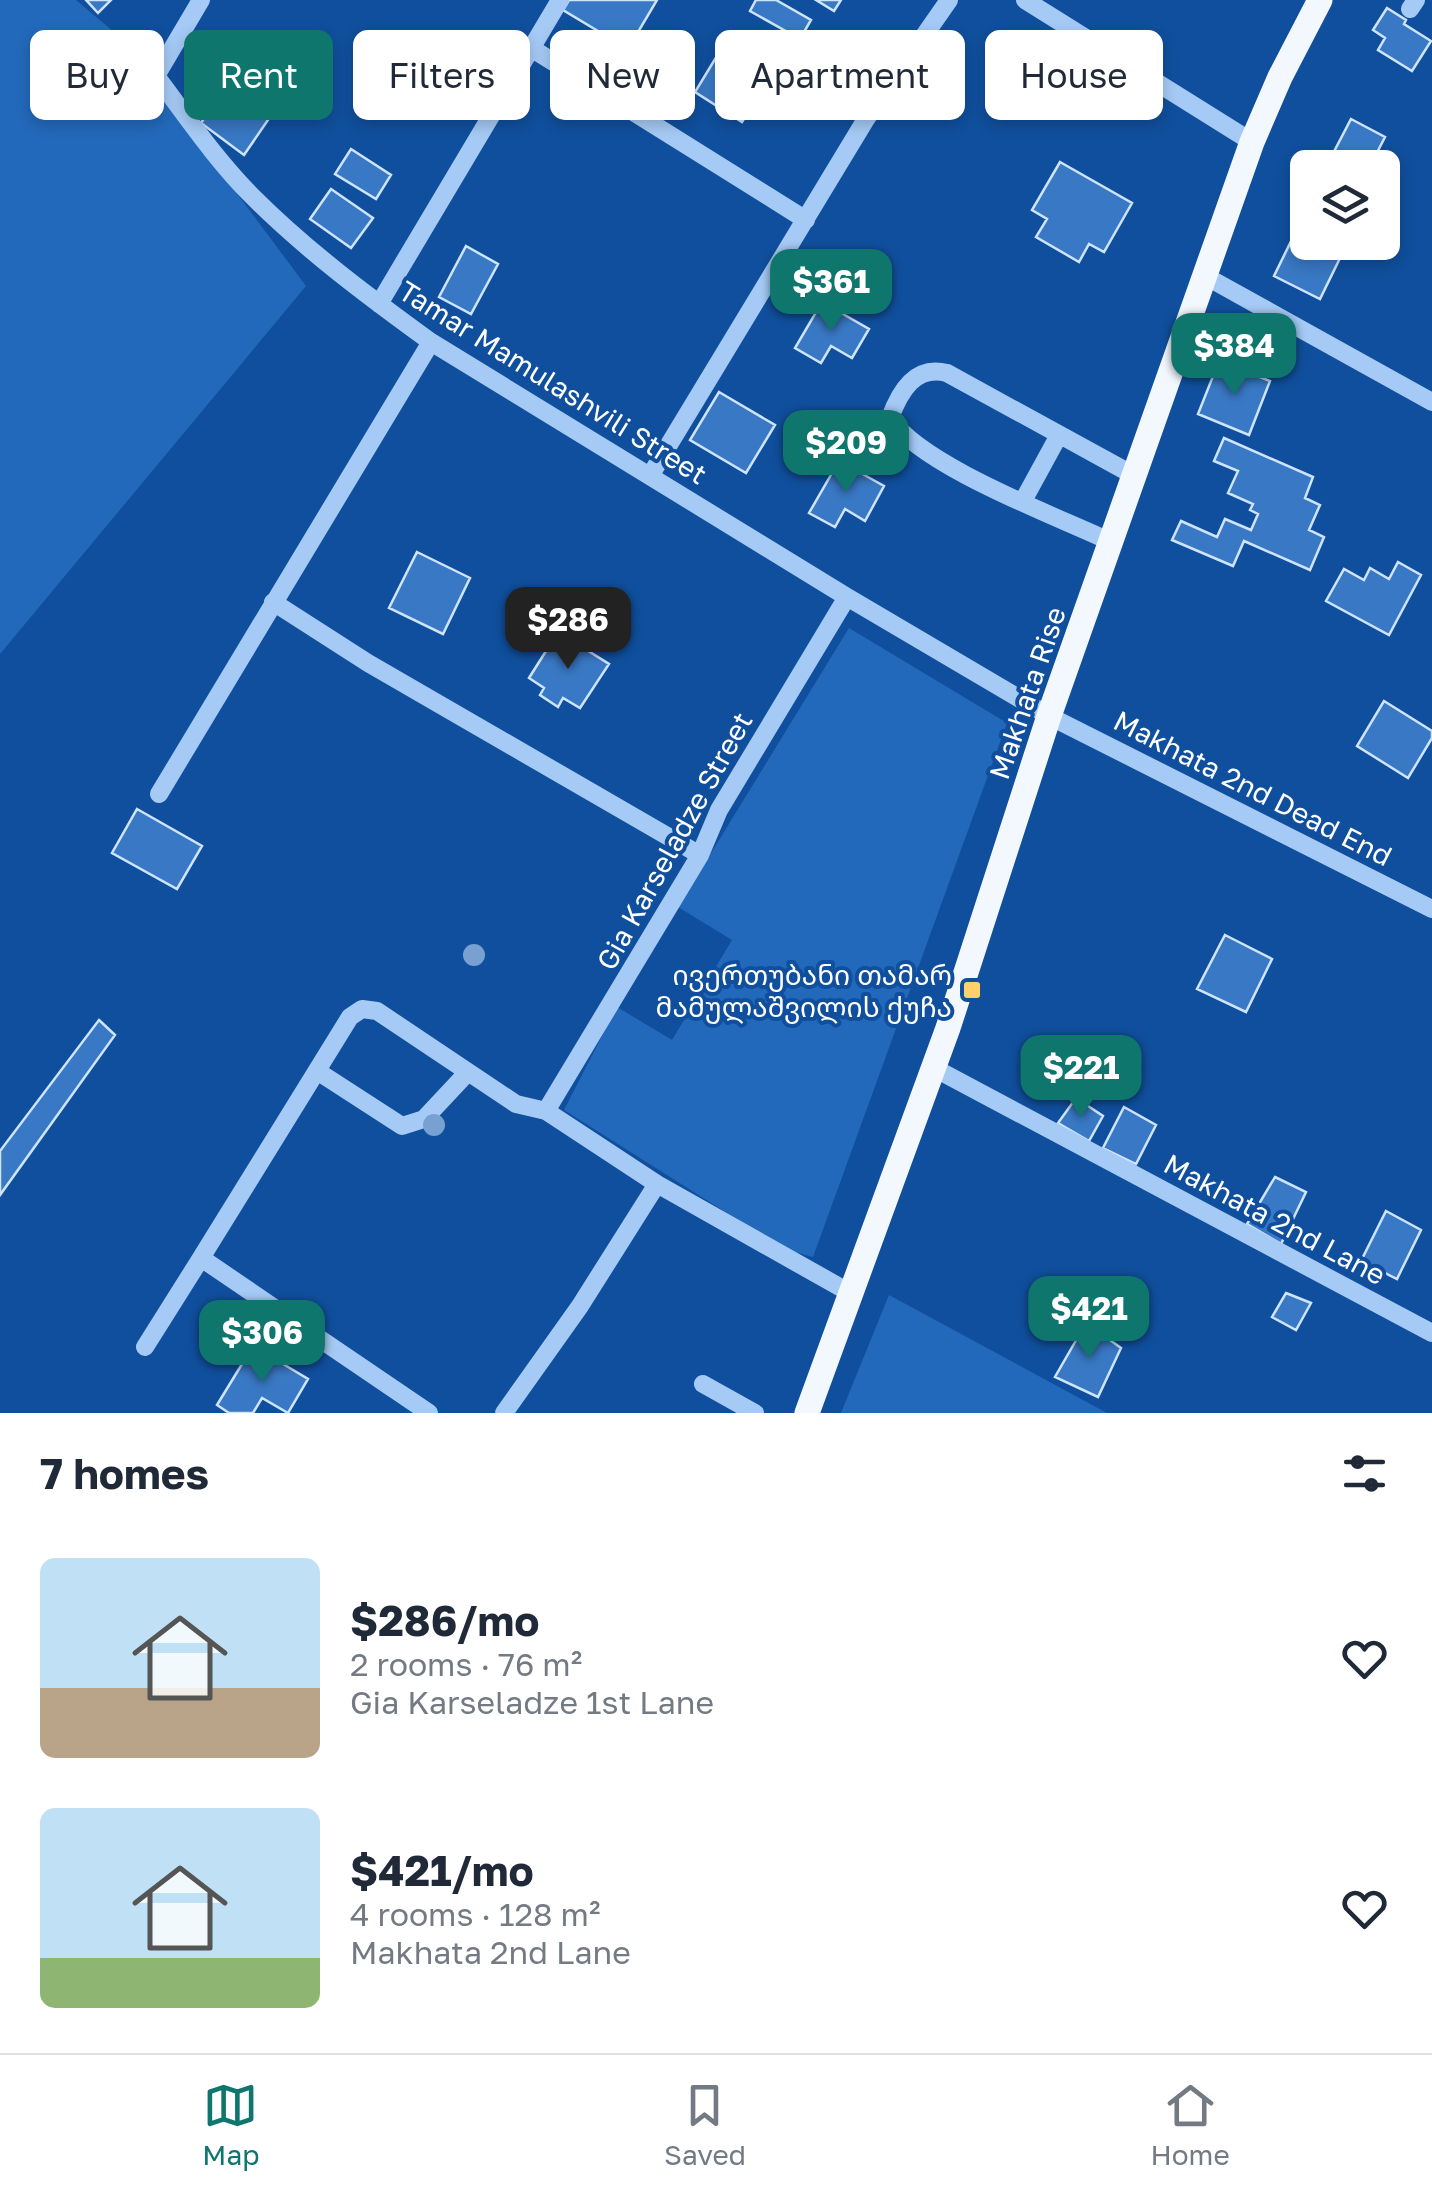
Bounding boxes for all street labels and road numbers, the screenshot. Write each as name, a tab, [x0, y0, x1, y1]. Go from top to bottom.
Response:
street label: Tamar Mamulashvili Street	[393, 274, 713, 490]
street label: Makhata Rise	[982, 602, 1072, 784]
street label: Makhata 2nd Dead End	[1108, 703, 1398, 873]
street label: Gia Karseladze Street	[589, 706, 759, 976]
street label: Makhata 2nd Lane	[1159, 1147, 1391, 1291]

